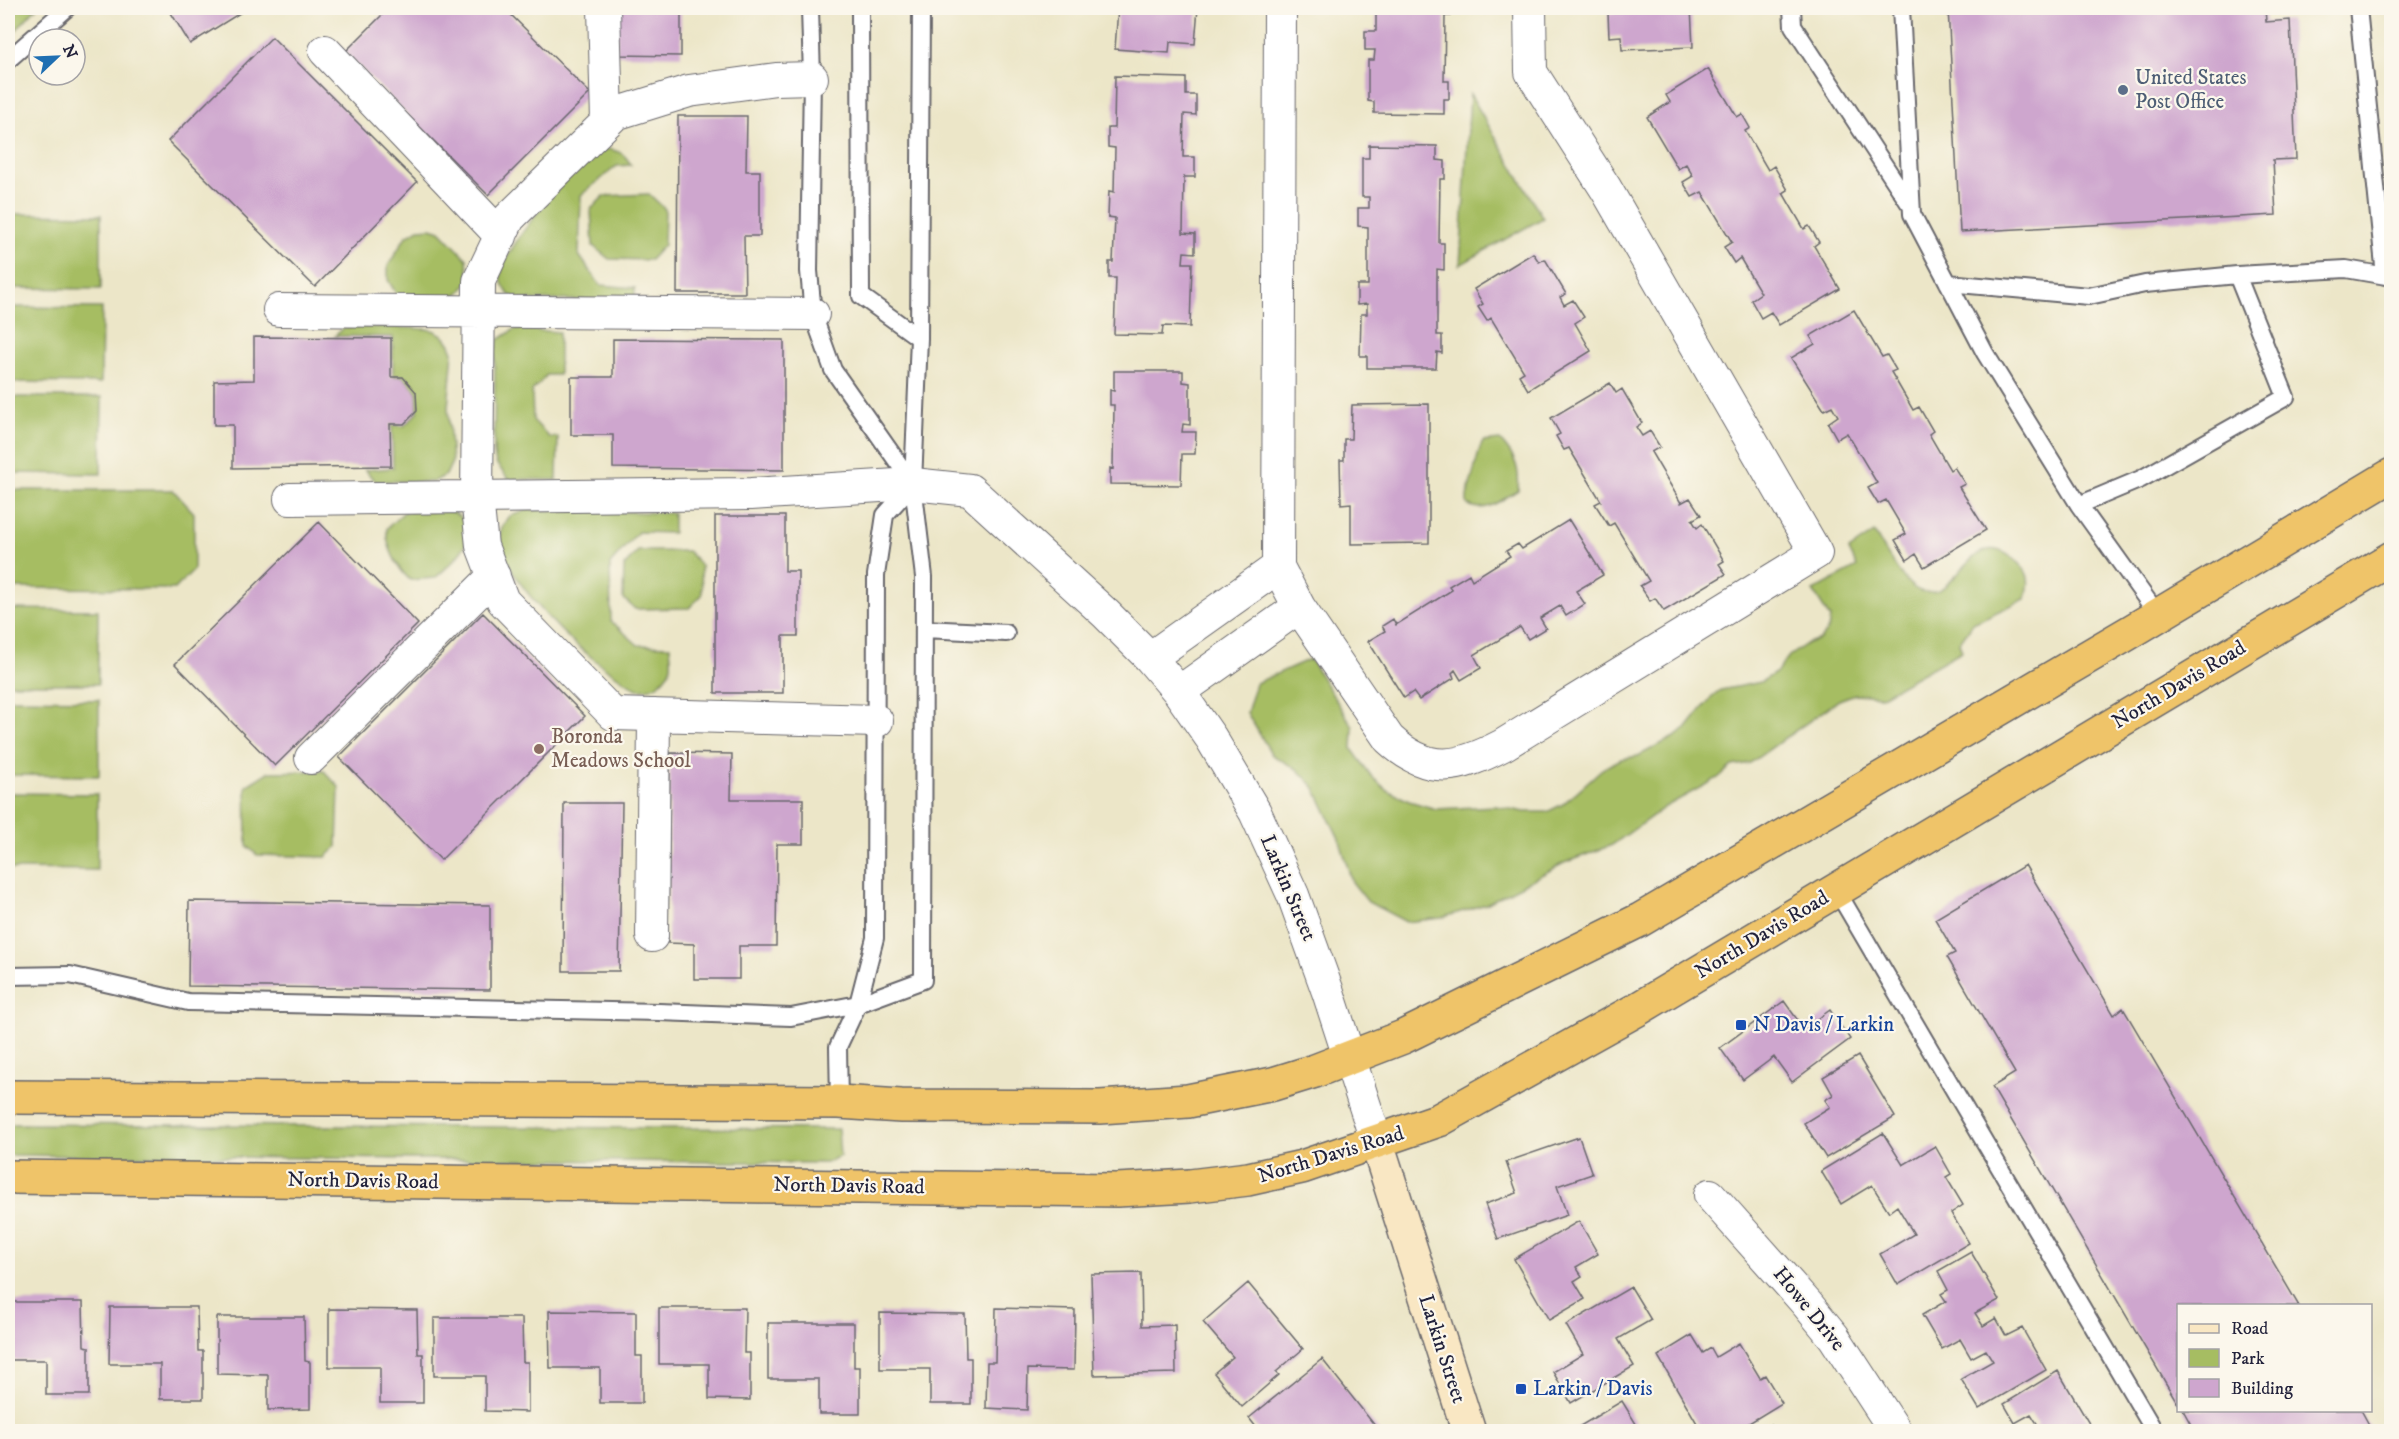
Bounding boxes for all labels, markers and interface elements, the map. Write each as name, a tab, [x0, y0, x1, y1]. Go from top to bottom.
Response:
north arrow	[27, 27, 87, 87]
text: N	[58, 42, 82, 61]
place label: United States Post Office	[2135, 65, 2247, 115]
marker: United States Post Office	[2116, 83, 2130, 97]
street label: North Davis Road	[2108, 635, 2251, 735]
place label: Boronda Meadows School	[551, 724, 691, 774]
marker: Boronda Meadows School	[532, 742, 546, 756]
street label: Larkin Street	[1254, 831, 1322, 945]
street label: North Davis Road	[1691, 885, 1834, 985]
place label: N Davis / Larkin	[1753, 1012, 1894, 1038]
marker: N Davis / Larkin	[1734, 1018, 1748, 1032]
street label: North Davis Road	[1255, 1120, 1408, 1190]
street label: North Davis Road	[287, 1167, 439, 1195]
street label: North Davis Road	[773, 1172, 925, 1200]
street label: Howe Drive	[1767, 1262, 1851, 1357]
street label: Larkin Street	[1412, 1291, 1472, 1407]
legend	[2177, 1304, 2372, 1412]
text: Road	[2231, 1318, 2268, 1340]
text: Park	[2231, 1348, 2265, 1370]
place label: Larkin / Davis	[1533, 1376, 1652, 1402]
text: Building	[2231, 1378, 2293, 1400]
marker: Larkin / Davis	[1514, 1382, 1528, 1396]

